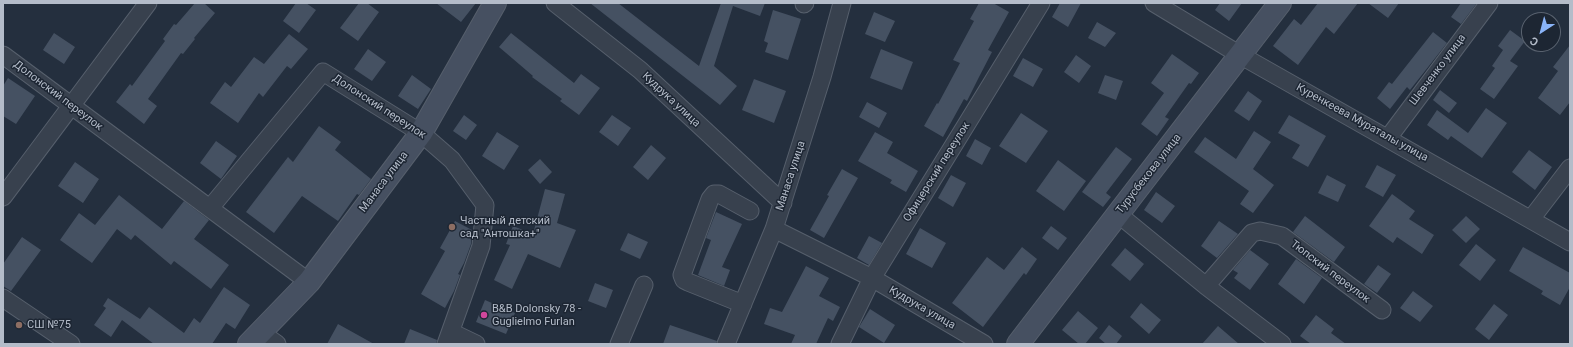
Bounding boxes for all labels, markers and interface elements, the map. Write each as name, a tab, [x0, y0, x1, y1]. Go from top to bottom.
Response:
north arrow	[1521, 12, 1561, 52]
street label: Шевченко улица	[1407, 32, 1469, 108]
text: С	[1528, 34, 1541, 49]
street label: Долонский переулок	[11, 58, 105, 134]
street label: Кудрука улица	[639, 70, 703, 130]
street label: Долонский переулок	[330, 72, 428, 142]
street label: Куренкеева Мураталы улица	[1294, 81, 1430, 165]
street label: Офицерский переулок	[901, 120, 973, 224]
street label: Турусбекова улица	[1114, 131, 1184, 217]
street label: Манаса улица	[774, 139, 808, 213]
street label: Манаса улица	[357, 149, 411, 215]
place label: Частный детский сад "Антошка+"	[460, 214, 550, 240]
marker: Частный детский сад "Антошка+"	[447, 222, 457, 232]
street label: Тюпский переулок	[1288, 238, 1372, 306]
street label: Кудрука улица	[886, 284, 958, 332]
place label: B&B Dolonsky 78 - Guglielmo Furlan	[492, 302, 581, 328]
marker: B&B Dolonsky 78 - Guglielmo Furlan	[479, 310, 489, 320]
place label: СШ №75	[27, 318, 71, 332]
marker: СШ №75	[14, 320, 24, 330]

